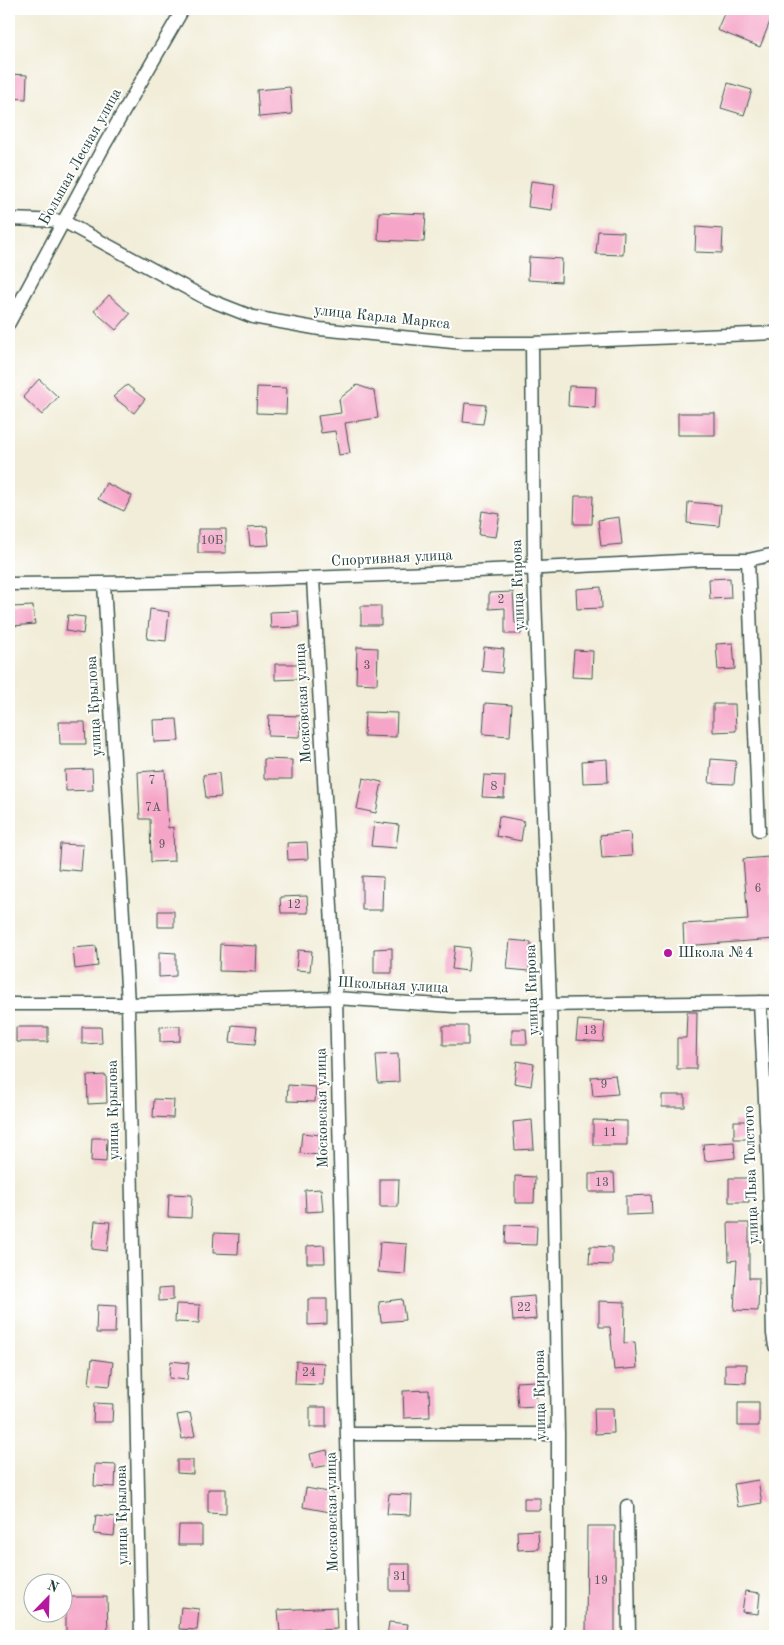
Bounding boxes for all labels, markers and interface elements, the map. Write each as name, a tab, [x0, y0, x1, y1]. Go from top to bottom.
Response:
street label: Большая Лесная улица	[37, 86, 125, 228]
street label: улица Карла Маркса	[313, 303, 452, 333]
house number: 10Б	[201, 535, 223, 547]
street label: улица Кирова	[510, 538, 528, 631]
street label: Спортивная улица	[331, 548, 454, 570]
house number: 2	[498, 594, 504, 606]
street label: Московская улица	[293, 642, 315, 764]
street label: улица Крылова	[85, 655, 105, 757]
house number: 3	[364, 660, 370, 672]
house number: 7	[149, 775, 155, 787]
house number: 8	[491, 781, 498, 793]
house number: 7А	[145, 802, 161, 814]
house number: 9	[159, 839, 165, 851]
house number: 6	[755, 883, 762, 895]
house number: 12	[287, 899, 301, 911]
street label: улица Кирова	[524, 943, 542, 1036]
place label: Школа №4	[678, 946, 753, 961]
marker: Школа №4	[662, 947, 674, 959]
street label: Школьная улица	[337, 976, 450, 996]
house number: 13	[583, 1025, 597, 1037]
street label: Московская улица	[314, 1047, 332, 1168]
street label: улица Крылова	[106, 1059, 122, 1161]
house number: 9	[601, 1079, 607, 1091]
street label: улица Льва Толстого	[742, 1105, 762, 1245]
house number: 11	[603, 1127, 617, 1139]
house number: 13	[595, 1177, 609, 1189]
house number: 22	[517, 1302, 531, 1314]
street label: улица Кирова	[533, 1349, 549, 1441]
house number: 24	[302, 1367, 316, 1379]
street label: Московская улица	[324, 1451, 342, 1572]
street label: улица Крылова	[115, 1464, 131, 1566]
house number: 31	[393, 1571, 407, 1583]
north arrow	[22, 1572, 72, 1622]
house number: 19	[594, 1575, 608, 1587]
text: N	[45, 1578, 61, 1596]

